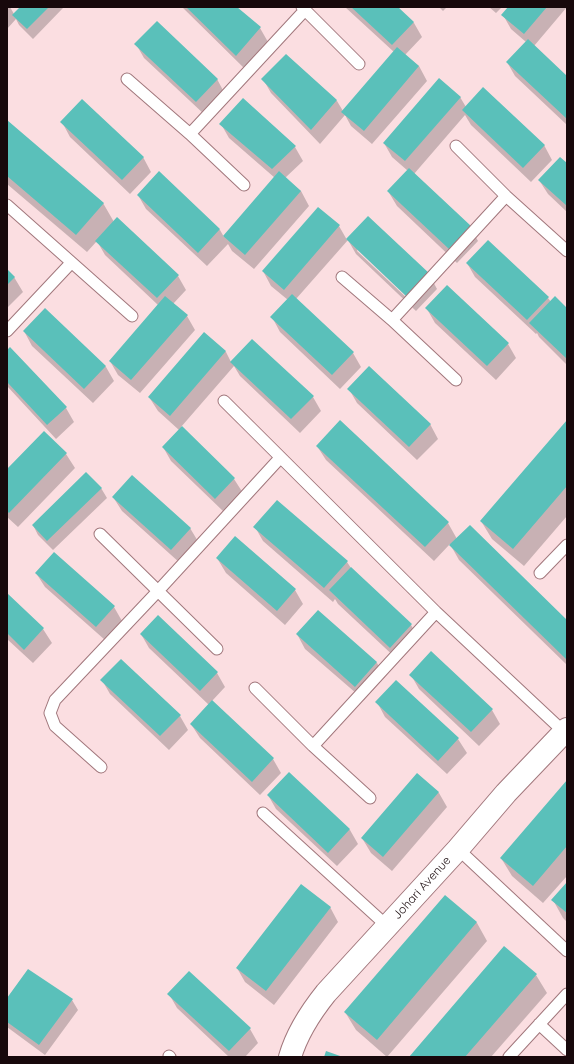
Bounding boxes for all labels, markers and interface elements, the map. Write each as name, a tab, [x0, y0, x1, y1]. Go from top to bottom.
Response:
street label: Johari Avenue	[390, 854, 454, 922]

